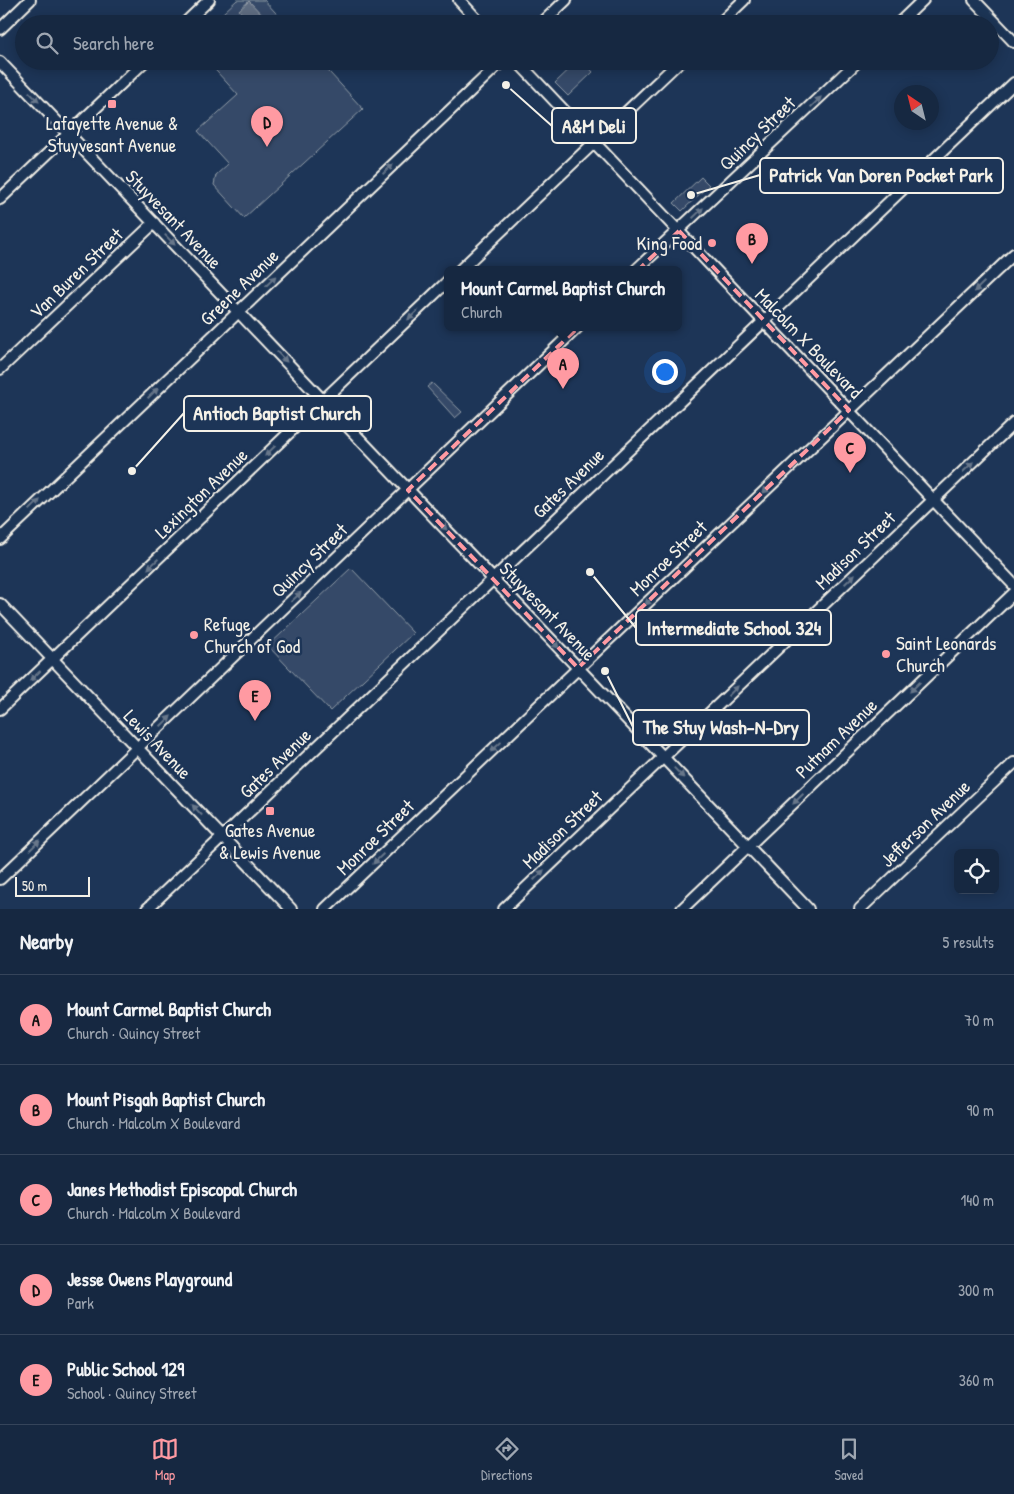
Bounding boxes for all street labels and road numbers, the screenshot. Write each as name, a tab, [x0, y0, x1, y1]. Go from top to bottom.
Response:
street label: Quincy Street	[713, 90, 801, 176]
street label: Stuyvesant Avenue	[120, 164, 228, 275]
street label: Van Buren Street	[24, 222, 129, 324]
street label: Greene Avenue	[194, 243, 284, 331]
street label: Malcolm X Boulevard	[750, 282, 869, 404]
street label: Lexington Avenue	[149, 442, 253, 544]
street label: Gates Avenue	[526, 442, 610, 524]
street label: Madison Street	[809, 505, 901, 595]
street label: Monroe Street	[623, 514, 713, 602]
street label: Quincy Street	[265, 517, 353, 603]
street label: Stuyvesant Avenue	[494, 556, 602, 667]
street label: Putnam Avenue	[789, 692, 883, 784]
street label: Lewis Avenue	[118, 703, 198, 785]
street label: Gates Avenue	[233, 722, 317, 804]
street label: Jefferson Avenue	[874, 773, 976, 872]
street label: Madison Street	[516, 784, 608, 874]
street label: Monroe Street	[330, 793, 420, 881]

